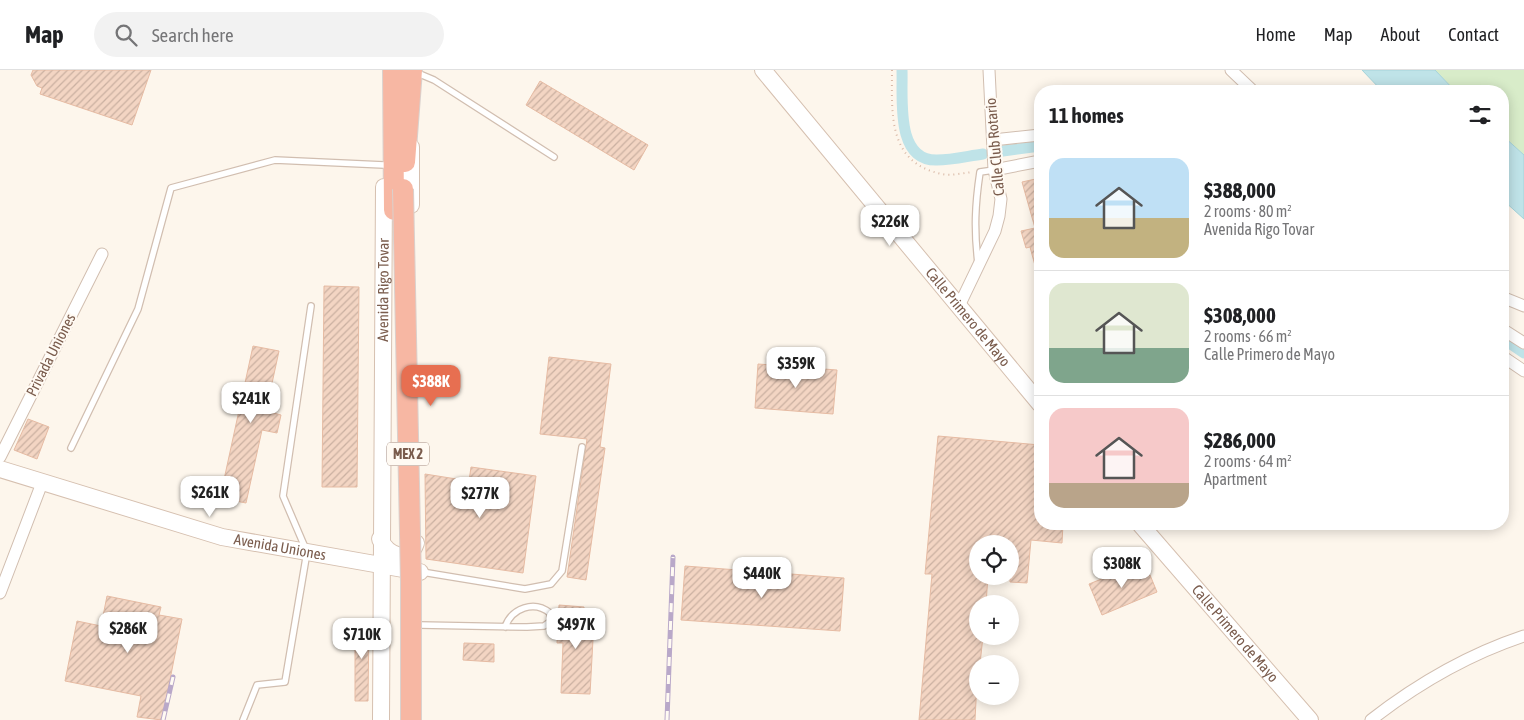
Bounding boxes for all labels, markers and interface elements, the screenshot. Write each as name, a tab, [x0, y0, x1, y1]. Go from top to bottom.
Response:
search box	[94, 12, 444, 57]
text: Map	[25, 21, 64, 48]
icon: search	[112, 21, 140, 49]
text: Search here	[152, 24, 234, 46]
text: Home	[1256, 24, 1296, 45]
text: Map	[1324, 24, 1353, 45]
text: About	[1381, 24, 1420, 45]
text: Contact	[1448, 24, 1499, 45]
street label: Calle Club Rotario	[982, 97, 1007, 197]
icon: filters	[1466, 101, 1494, 129]
text: 11 homes	[1049, 103, 1124, 127]
icon: home	[1089, 178, 1149, 238]
text: $388,000	[1204, 178, 1276, 202]
text: 2 rooms · 80 m²	[1204, 202, 1292, 220]
pin: $226K	[855, 204, 925, 247]
text: $226K	[871, 212, 909, 230]
text: Avenida Rigo Tovar	[1204, 220, 1314, 238]
street label: Avenida Rigo Tovar	[374, 238, 392, 342]
street label: Calle Primero de Mayo	[922, 264, 1014, 370]
icon: home	[1089, 303, 1149, 363]
text: $308,000	[1204, 303, 1276, 327]
street label: Privada Uniones	[22, 311, 79, 399]
text: 2 rooms · 66 m²	[1204, 327, 1292, 345]
text: Calle Primero de Mayo	[1204, 345, 1335, 363]
pin: $359K	[761, 346, 831, 389]
text: $359K	[777, 354, 815, 372]
pin: $388K	[396, 364, 466, 407]
text: $388K	[412, 372, 450, 390]
pin: $241K	[216, 382, 286, 424]
text: $241K	[232, 389, 270, 407]
icon: home	[1089, 428, 1149, 488]
text: $286,000	[1204, 428, 1276, 452]
road number: MEX 2	[387, 442, 429, 466]
text: 2 rooms · 64 m²	[1204, 452, 1292, 470]
text: Apartment	[1204, 470, 1267, 488]
pin: $261K	[175, 476, 245, 518]
pin: $277K	[445, 476, 515, 519]
text: $261K	[191, 483, 229, 501]
text: $277K	[461, 484, 499, 502]
street label: Avenida Uniones	[233, 530, 327, 563]
map controls	[969, 535, 1019, 705]
button: locate	[969, 535, 1019, 585]
pin: $308K	[1087, 546, 1157, 589]
text: $308K	[1103, 554, 1141, 572]
pin: $440K	[727, 556, 797, 599]
text: $440K	[743, 564, 781, 582]
street label: Calle Primero de Mayo	[1189, 581, 1282, 685]
button: +	[969, 595, 1019, 645]
pin: $497K	[541, 608, 611, 650]
pin: $286K	[93, 612, 163, 654]
text: $497K	[557, 615, 595, 633]
pin: $710K	[327, 618, 397, 660]
text: $286K	[109, 619, 147, 637]
text: $710K	[343, 625, 381, 643]
button: −	[969, 655, 1019, 705]

